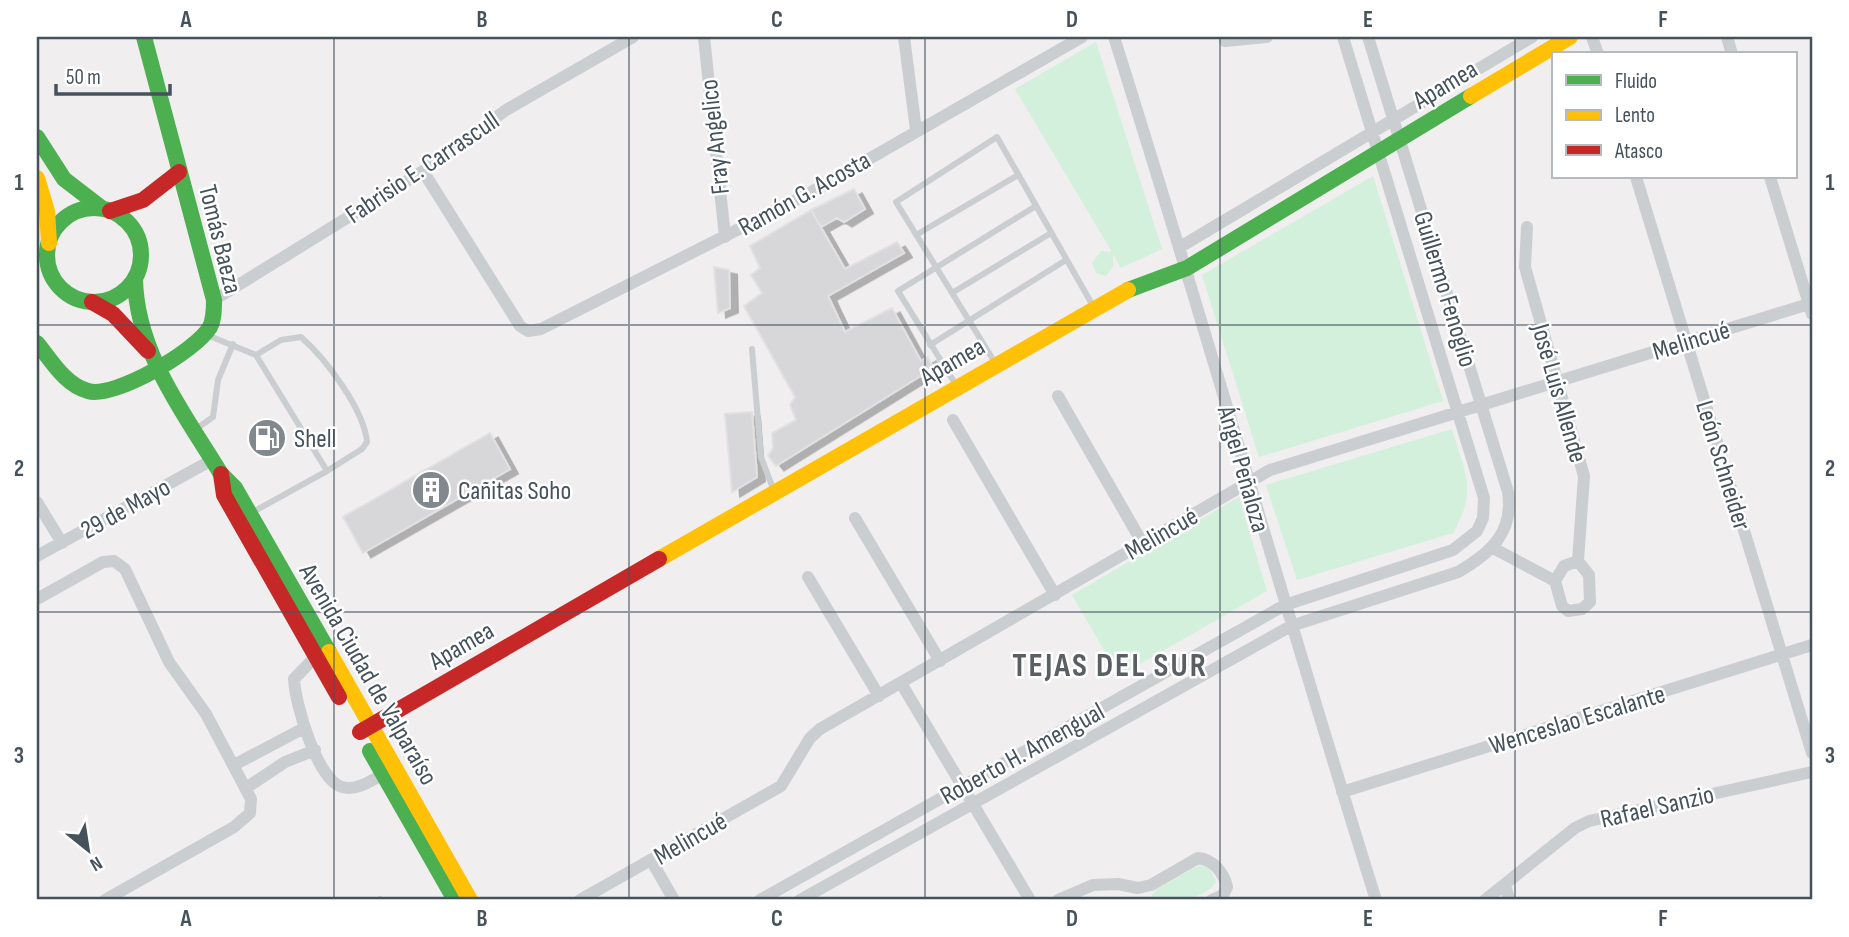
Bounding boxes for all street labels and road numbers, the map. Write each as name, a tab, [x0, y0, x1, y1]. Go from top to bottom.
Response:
street label: Apamea	[1407, 54, 1484, 117]
street label: Fray Angelico	[694, 78, 737, 196]
street label: Fabrisio E. Carrascull	[340, 106, 505, 231]
street label: Ramón G. Acosta	[733, 145, 876, 243]
street label: Tomás Baeza	[191, 182, 248, 297]
street label: Guillermo Fenoglio	[1406, 208, 1483, 371]
street label: Melincué	[1649, 315, 1734, 368]
street label: José Luis Allende	[1524, 320, 1593, 466]
street label: Apamea	[914, 331, 991, 394]
street label: León Schneider	[1688, 397, 1757, 534]
street label: Ángel Peñaloza	[1209, 402, 1275, 536]
street label: 29 de Mayo	[75, 472, 176, 547]
street label: Melincué	[1120, 501, 1204, 567]
street label: Avenida Ciudad de Valparaíso	[291, 558, 444, 791]
street label: Apamea	[423, 615, 500, 678]
street label: Wenceslao Escalante	[1486, 679, 1669, 762]
street label: Roberto H. Amengual	[935, 697, 1110, 812]
street label: Rafael Sanzio	[1598, 779, 1717, 836]
street label: Melincué	[649, 806, 733, 872]

